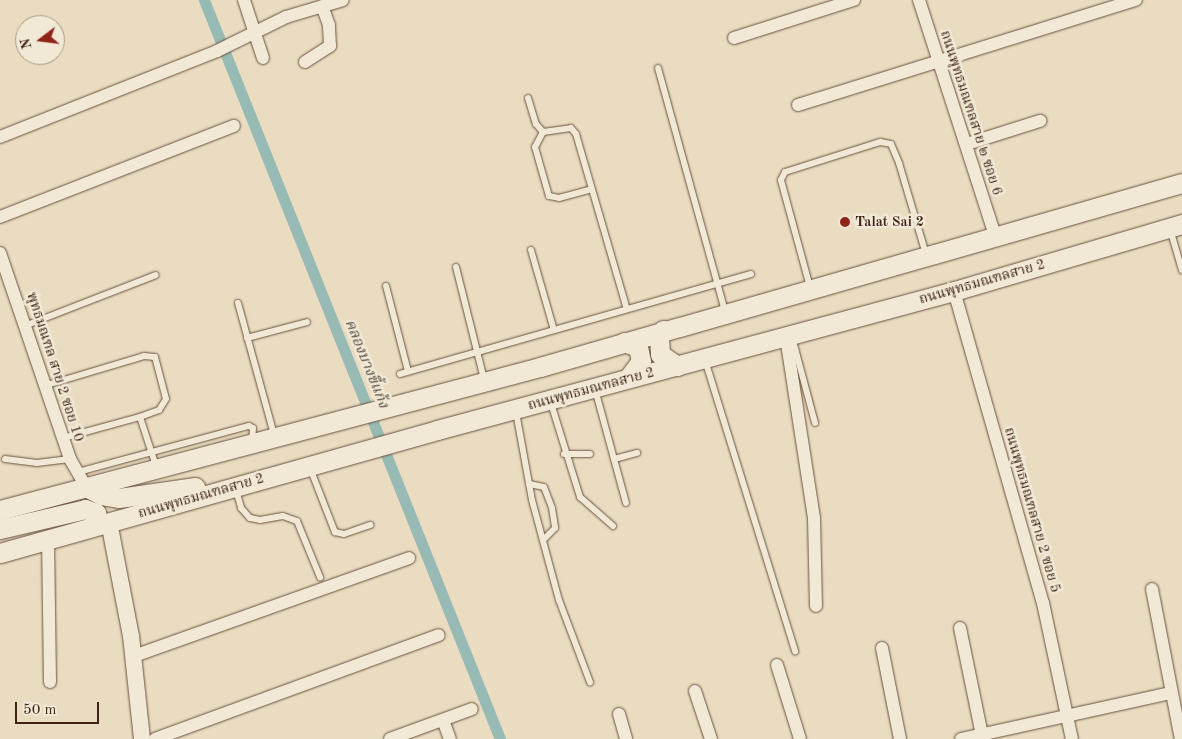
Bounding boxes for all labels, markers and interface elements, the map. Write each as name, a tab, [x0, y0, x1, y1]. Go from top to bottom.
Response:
north arrow	[15, 15, 65, 65]
street label: ถนนพุทธมณฑลสาย ๒ ซอย 6	[936, 28, 1006, 198]
text: N	[18, 37, 35, 51]
place label: Talat Sai 2	[855, 214, 924, 230]
marker: Talat Sai 2	[839, 216, 851, 228]
street label: ถนนพุทธมณฑลสาย 2	[917, 256, 1047, 308]
street label: พุทธมณฑล สาย 2 ซอย 10	[23, 290, 87, 444]
water label: คลองบางขี้แก้ง	[340, 317, 392, 411]
street label: ถนนพุทธมณฑลสาย 2	[526, 364, 656, 414]
street label: ถนนพุทธมณฑลสาย 2 ซอย 5	[1000, 425, 1064, 595]
street label: ถนนพุทธมณฑลสาย 2	[136, 470, 266, 522]
scale bar	[18, 692, 101, 724]
text: 50 m	[23, 703, 57, 718]

